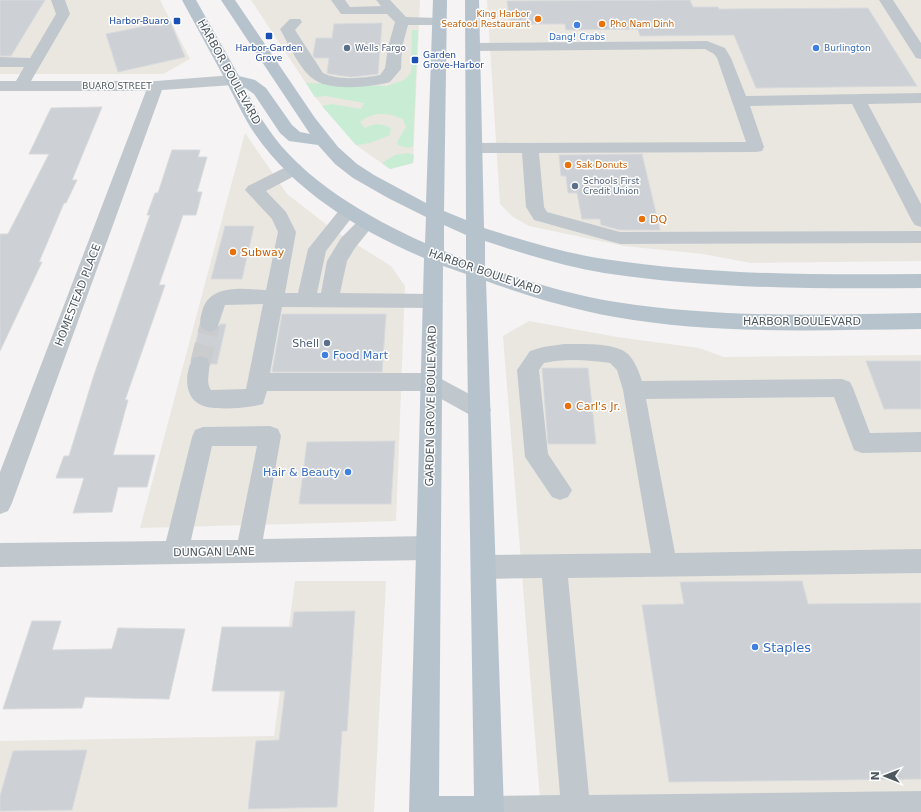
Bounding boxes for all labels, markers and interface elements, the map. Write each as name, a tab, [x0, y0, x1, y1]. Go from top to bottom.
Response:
place label: King Harbor Seafood Restaurant	[441, 9, 530, 29]
marker: King Harbor Seafood Restaurant	[533, 14, 543, 24]
place label: Harbor-Buaro	[109, 16, 169, 26]
marker: Harbor-Buaro	[172, 16, 182, 26]
street label: HARBOR BOULEVARD	[195, 17, 263, 127]
marker: Pho Nam Dinh	[597, 19, 607, 29]
place label: Pho Nam Dinh	[610, 19, 674, 29]
marker: Dang! Crabs	[572, 20, 582, 30]
marker: Harbor-Garden Grove	[264, 31, 274, 41]
place label: Dang! Crabs	[549, 32, 605, 42]
place label: Harbor-Garden Grove	[236, 43, 302, 63]
marker: Wells Fargo	[342, 43, 352, 53]
place label: Wells Fargo	[355, 43, 407, 53]
marker: Burlington	[811, 43, 821, 53]
place label: Burlington	[824, 43, 871, 53]
place label: Garden Grove-Harbor	[423, 50, 484, 70]
marker: Garden Grove-Harbor	[410, 55, 420, 65]
street label: BUARO STREET	[82, 81, 152, 91]
marker: Sak Donuts	[563, 160, 573, 170]
place label: Sak Donuts	[576, 160, 628, 170]
place label: Schools First Credit Union	[583, 176, 640, 196]
marker: Schools First Credit Union	[570, 181, 580, 191]
place label: DQ	[650, 213, 667, 226]
marker: DQ	[637, 214, 647, 224]
street label: HOMESTEAD PLACE	[52, 242, 104, 348]
place label: Subway	[241, 246, 285, 259]
marker: Subway	[228, 247, 238, 257]
street label: HARBOR BOULEVARD	[427, 247, 543, 297]
street label: HARBOR BOULEVARD	[743, 315, 861, 328]
street label: GARDEN GROVE BOULEVARD	[423, 325, 439, 487]
place label: Shell	[292, 337, 319, 350]
marker: Shell	[322, 338, 332, 348]
place label: Food Mart	[333, 349, 389, 362]
marker: Food Mart	[320, 350, 330, 360]
place label: Carl's Jr.	[576, 400, 621, 413]
marker: Carl's Jr.	[563, 401, 573, 411]
place label: Hair & Beauty	[263, 466, 340, 479]
marker: Hair & Beauty	[343, 467, 353, 477]
street label: DUNGAN LANE	[173, 545, 255, 559]
place label: Staples	[763, 640, 811, 655]
marker: Staples	[750, 642, 760, 652]
north arrow	[865, 756, 905, 796]
text: N	[869, 771, 882, 781]

